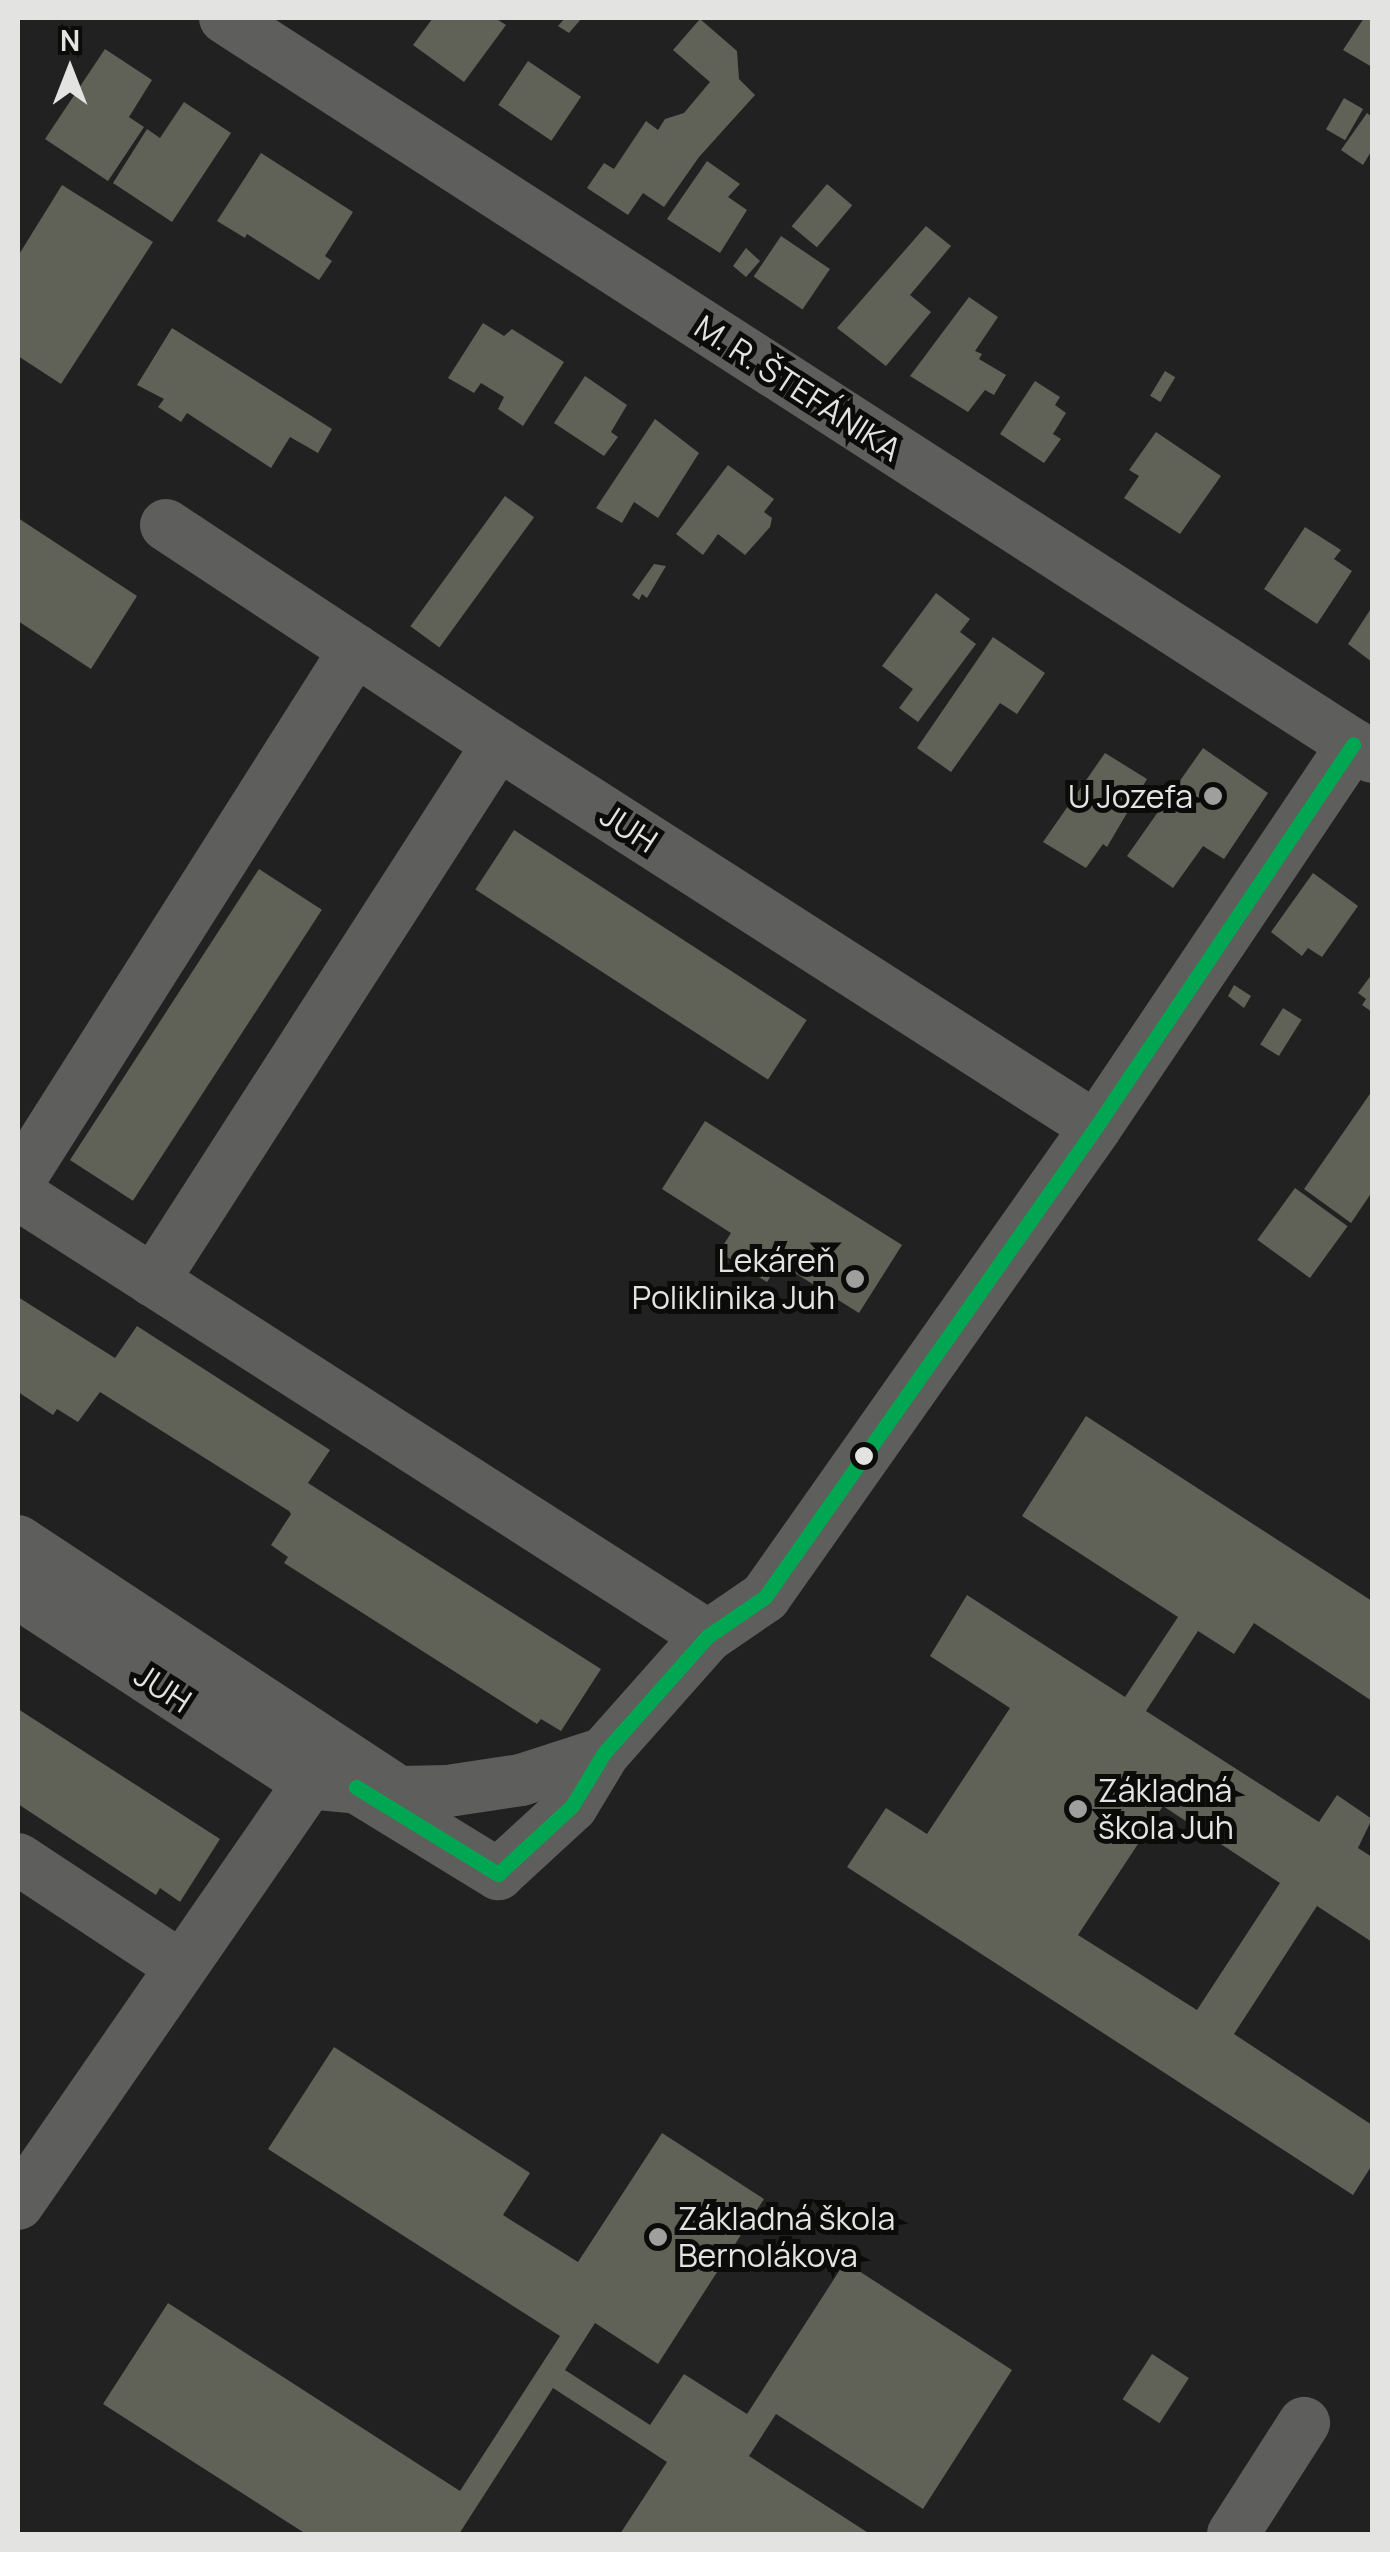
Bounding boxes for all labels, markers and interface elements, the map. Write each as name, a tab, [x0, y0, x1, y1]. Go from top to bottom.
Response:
north arrow	[20, 20, 120, 120]
text: N	[60, 21, 80, 59]
street label: M. R. ŠTEFÁNIKA	[688, 307, 908, 469]
place label: U Jozefa	[1068, 777, 1193, 815]
marker: U Jozefa	[1202, 785, 1224, 807]
street label: JUH	[594, 796, 664, 860]
place label: Lekáreň Poliklinika Juh	[632, 1242, 835, 1317]
marker: Lekáreň Poliklinika Juh	[844, 1268, 866, 1290]
unlabelled marker	[854, 1446, 874, 1466]
street label: JUH	[128, 1656, 198, 1720]
place label: Základná škola Juh	[1098, 1772, 1234, 1847]
marker: Základná škola Juh	[1067, 1798, 1089, 1820]
place label: Základná škola Bernolákova	[678, 2200, 895, 2275]
marker: Základná škola Bernolákova	[647, 2226, 669, 2248]

